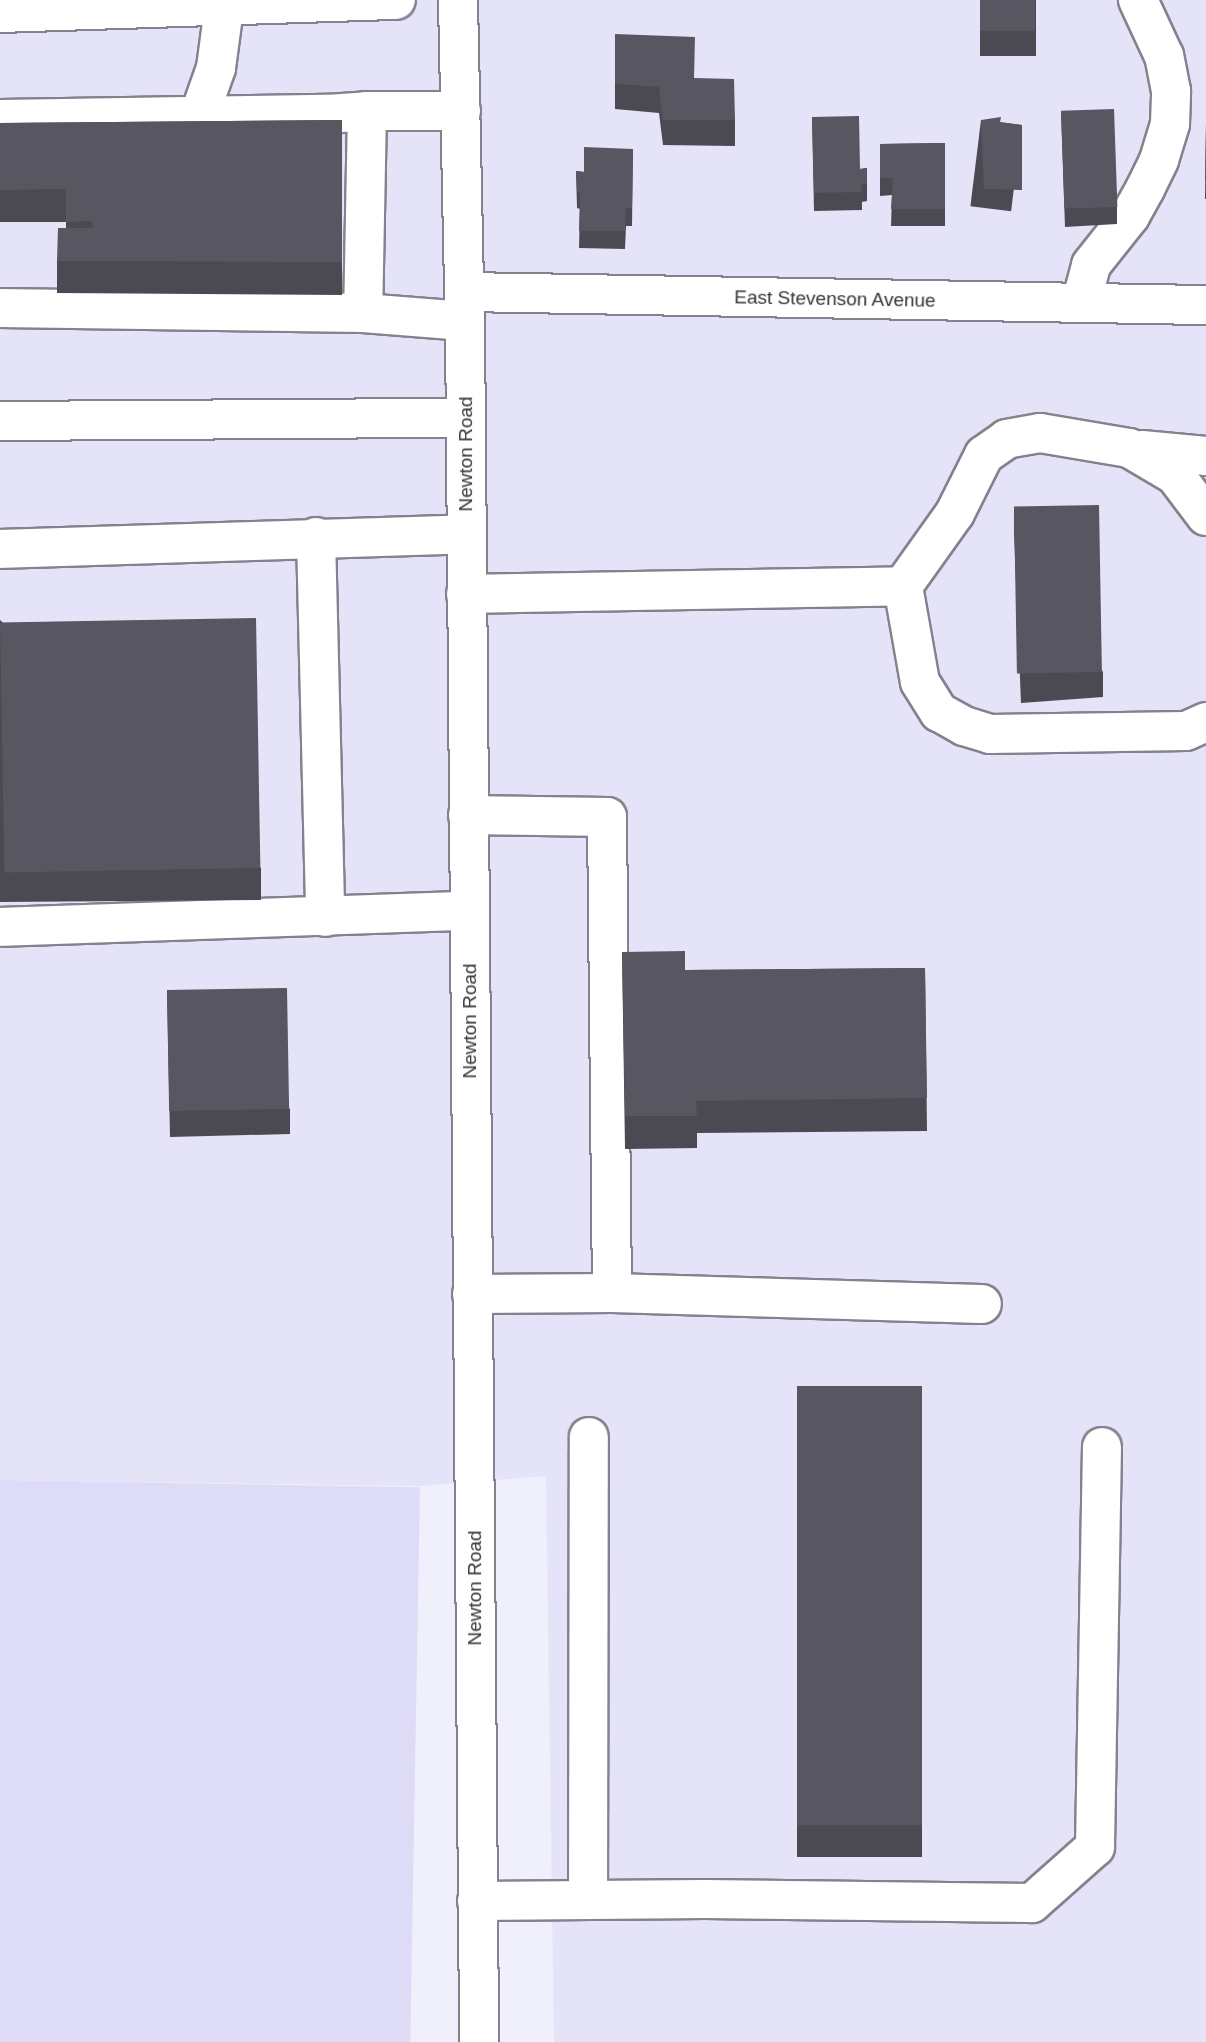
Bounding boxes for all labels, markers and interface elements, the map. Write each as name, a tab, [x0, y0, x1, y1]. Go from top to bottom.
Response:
street label: East Stevenson Avenue	[734, 286, 936, 312]
street label: Newton Road	[455, 396, 477, 512]
street label: Newton Road	[459, 963, 481, 1079]
street label: Newton Road	[464, 1530, 486, 1646]

